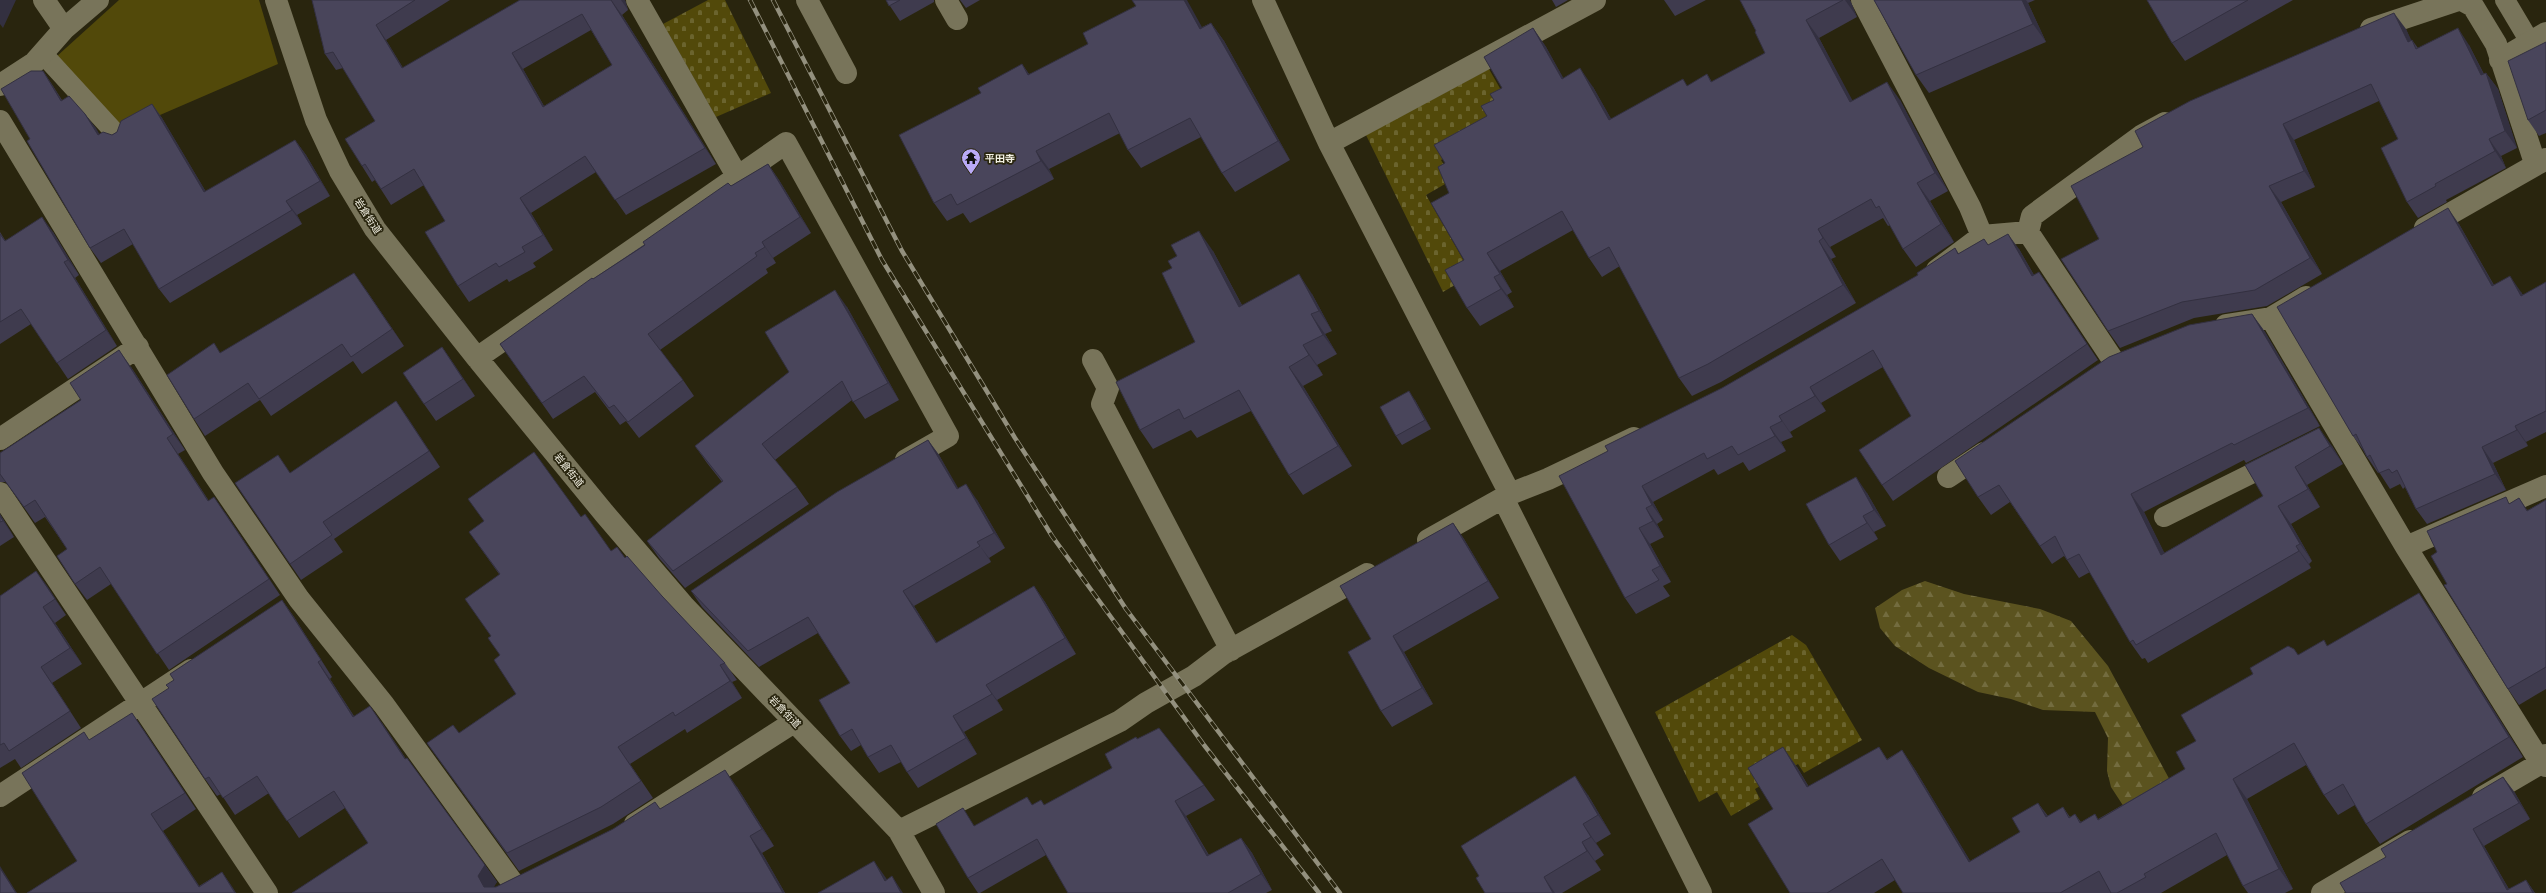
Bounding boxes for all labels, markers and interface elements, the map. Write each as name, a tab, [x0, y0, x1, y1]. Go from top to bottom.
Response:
temple icon: 平田寺	[960, 147, 982, 175]
place label: 平田寺	[985, 153, 1015, 164]
street label: 岩倉街道	[352, 196, 384, 236]
street label: 岩倉街道	[552, 451, 586, 489]
street label: 岩倉街道	[767, 694, 803, 730]

